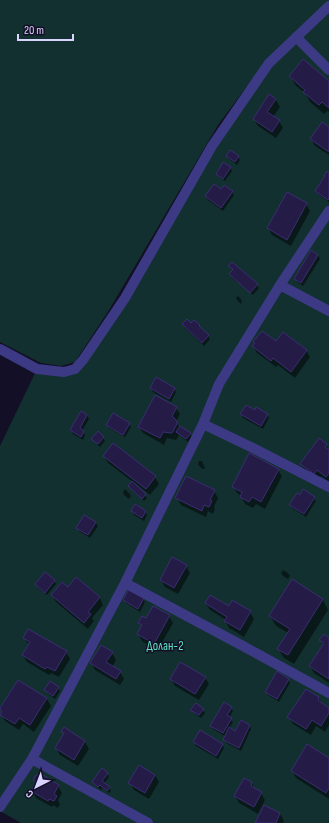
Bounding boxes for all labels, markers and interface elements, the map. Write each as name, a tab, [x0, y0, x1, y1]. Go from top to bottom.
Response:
scale bar	[18, 16, 73, 42]
text: 20 m	[24, 23, 44, 38]
park label: Долан-2	[147, 638, 184, 654]
north arrow	[16, 767, 56, 807]
text: С	[23, 787, 36, 801]

